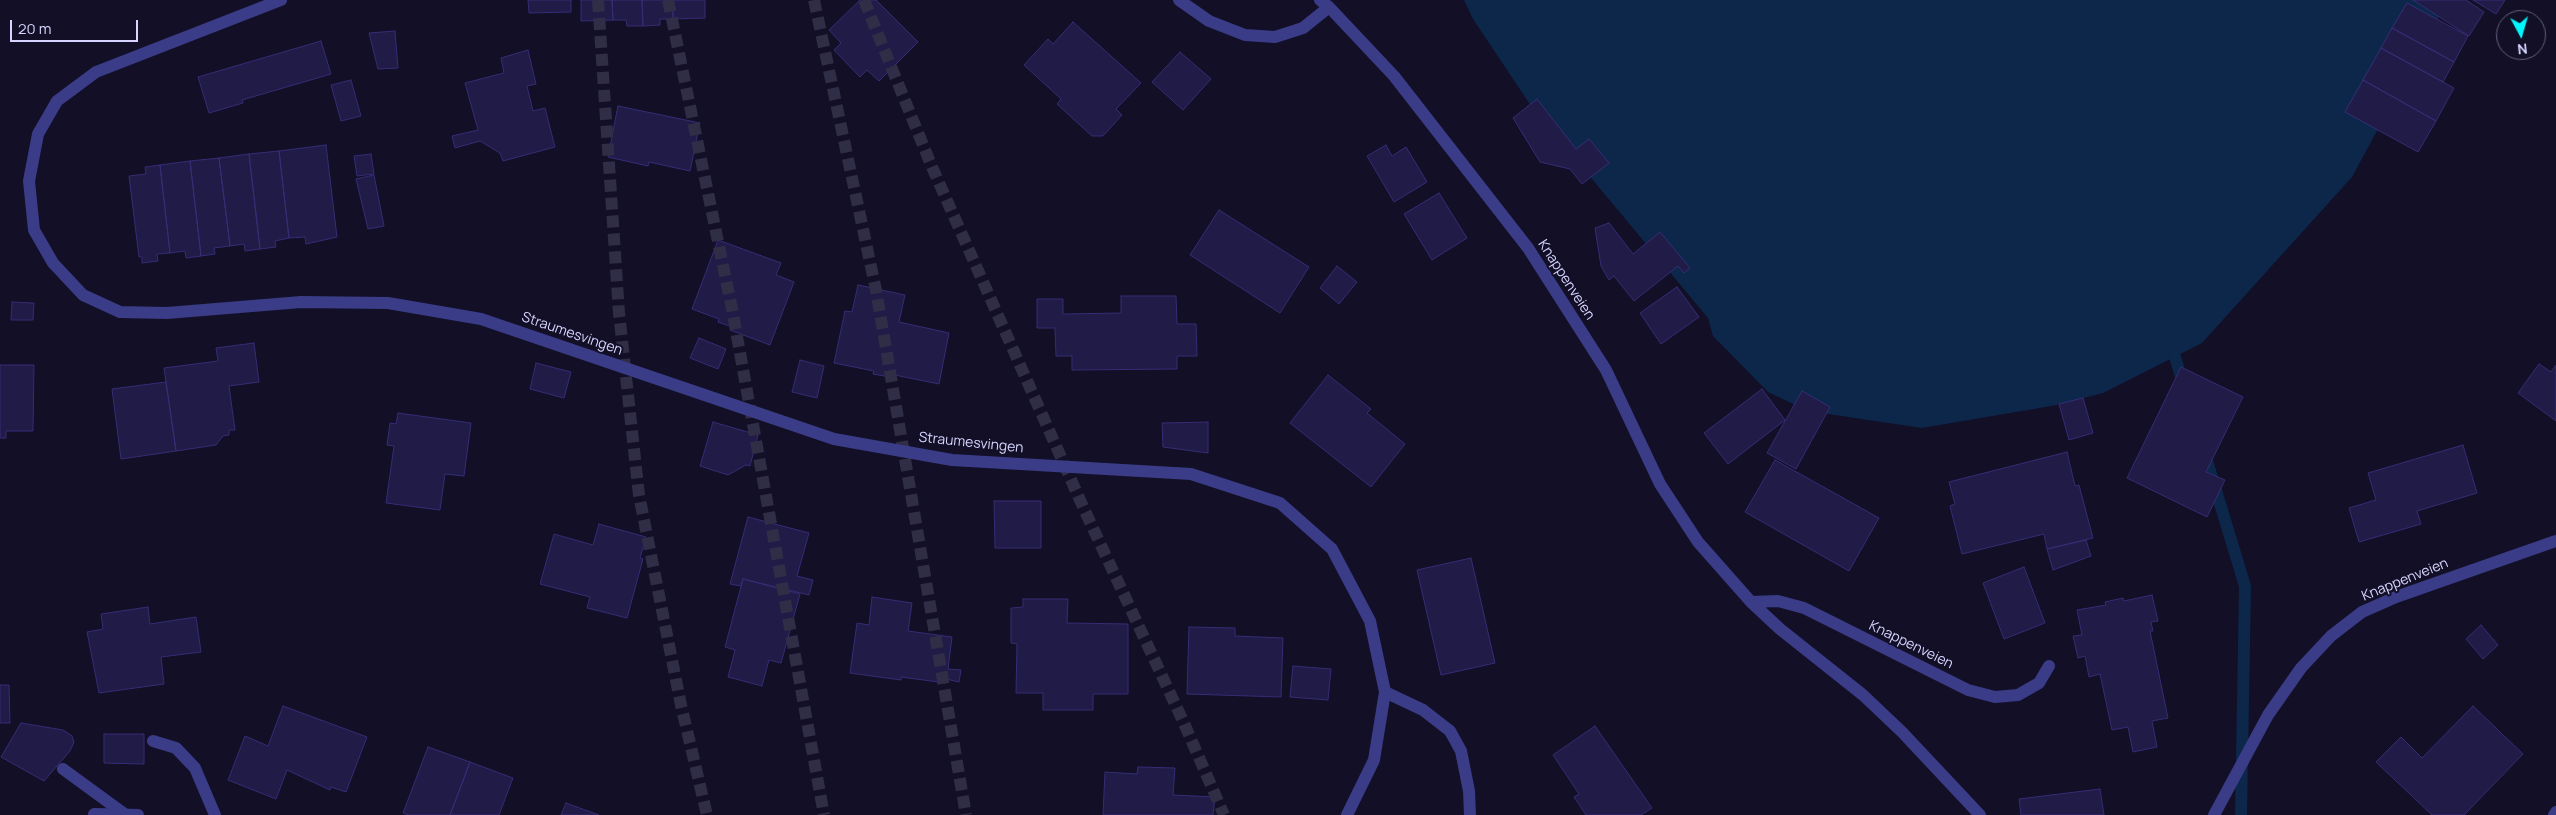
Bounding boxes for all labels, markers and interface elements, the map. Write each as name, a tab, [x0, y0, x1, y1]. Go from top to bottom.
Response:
scale bar	[12, 10, 140, 42]
north arrow	[2496, 10, 2546, 60]
text: 20 m	[18, 18, 51, 39]
text: N	[2517, 39, 2529, 59]
street label: Knappenveien	[1534, 237, 1598, 323]
street label: Straumesvingen	[519, 309, 625, 359]
street label: Straumesvingen	[918, 429, 1024, 457]
street label: Knappenveien	[2359, 555, 2451, 605]
street label: Knappenveien	[1866, 617, 1956, 673]

